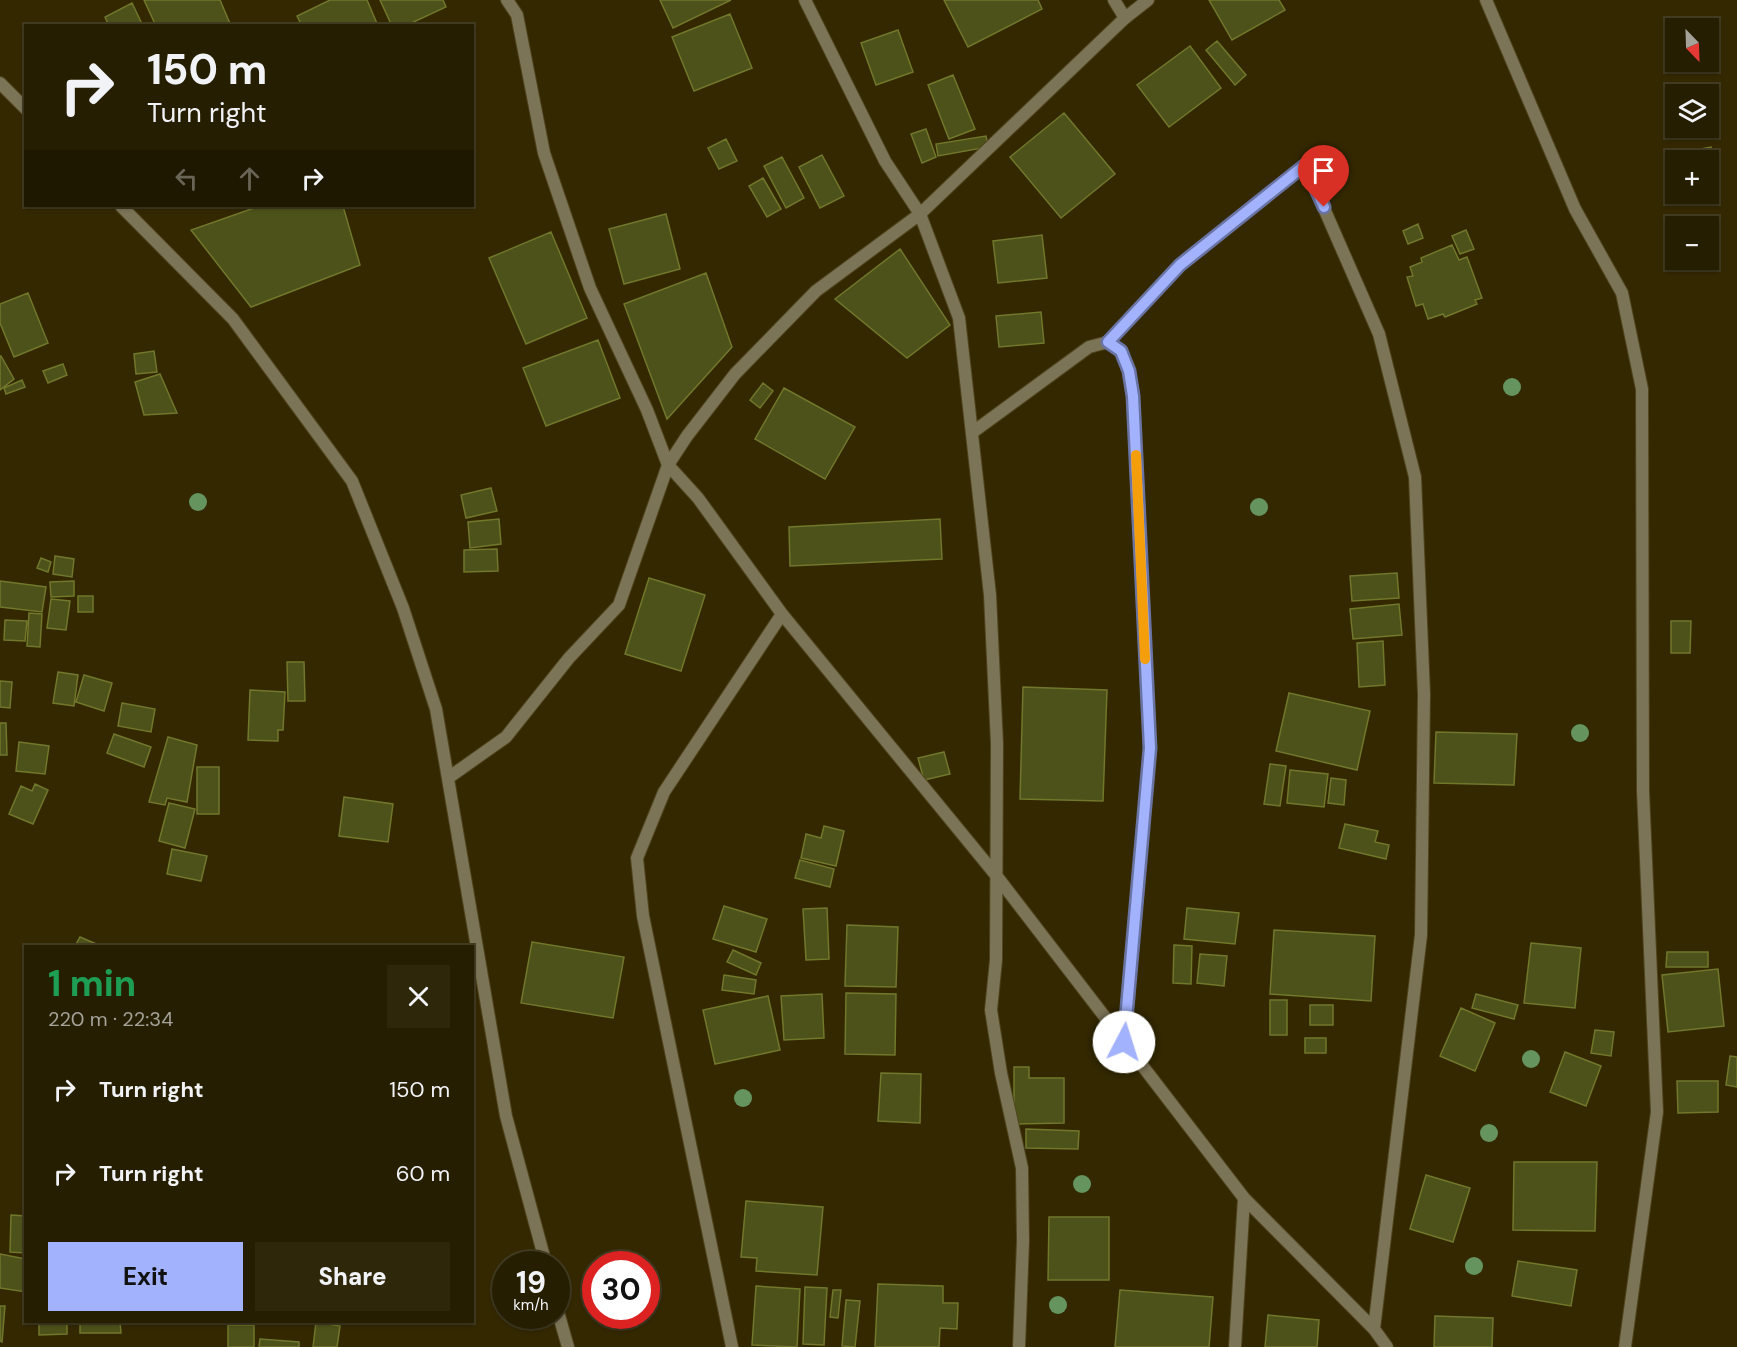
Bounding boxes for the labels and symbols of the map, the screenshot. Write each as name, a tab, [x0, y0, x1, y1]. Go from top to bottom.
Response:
north arrow	[1665, 18, 1719, 72]
pin	[1298, 145, 1349, 207]
position arrow	[1092, 1010, 1156, 1074]
speed limit sign: 30	[582, 1251, 660, 1329]

